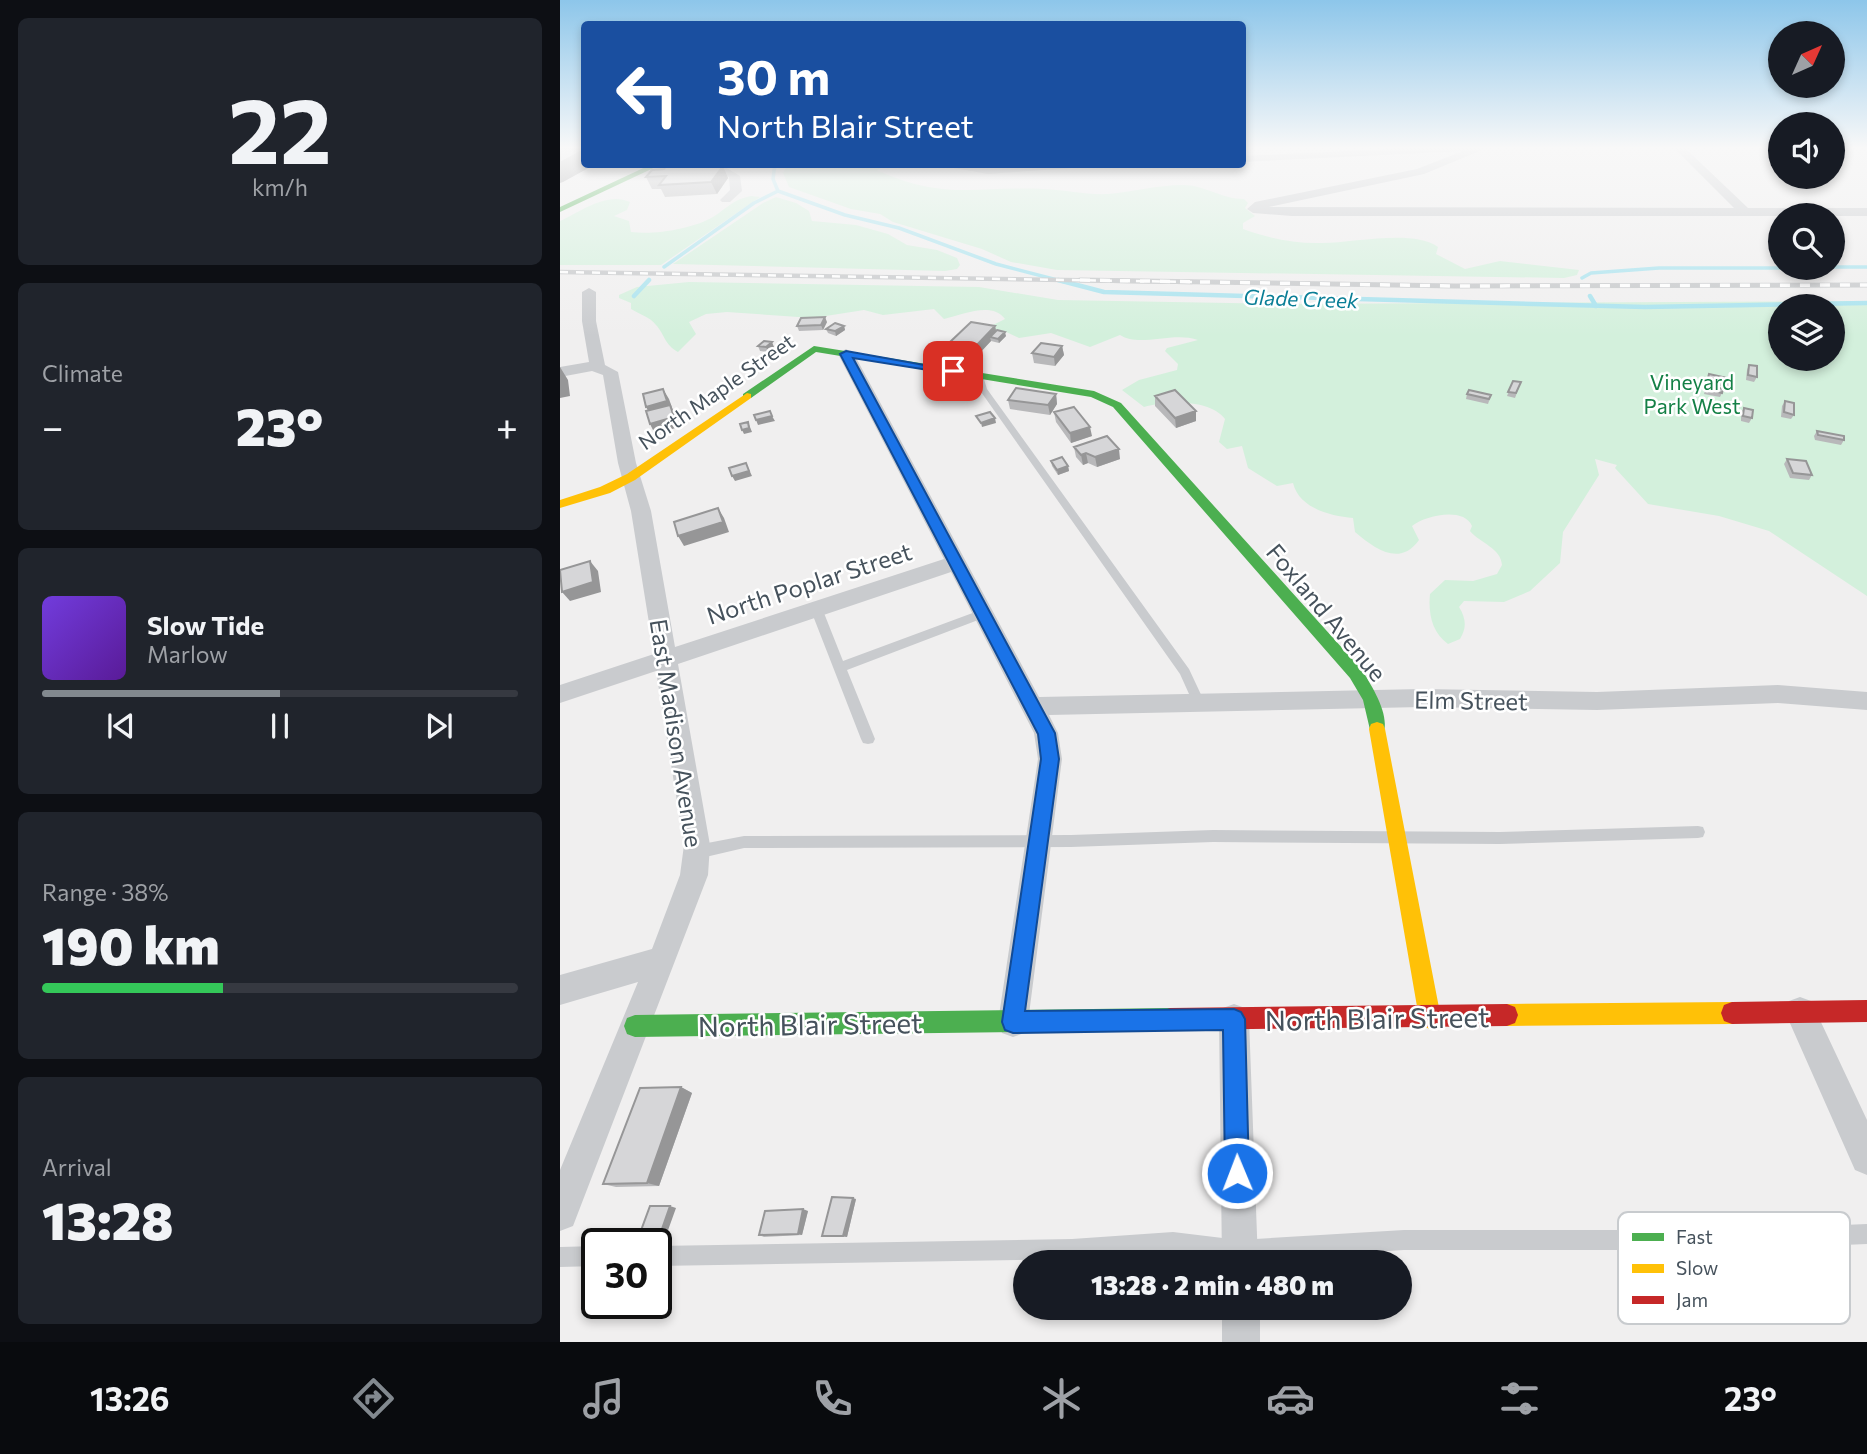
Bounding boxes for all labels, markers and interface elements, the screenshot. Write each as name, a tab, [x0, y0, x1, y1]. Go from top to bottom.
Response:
north arrow	[1768, 21, 1844, 98]
map controls	[1768, 21, 1845, 371]
text: 30 m	[717, 45, 830, 105]
icon: left	[602, 49, 693, 140]
text: 22	[228, 71, 332, 183]
text: North Blair Street	[717, 105, 974, 145]
button: sound	[1768, 112, 1845, 189]
text: km/h	[252, 173, 308, 201]
button: search	[1768, 203, 1845, 280]
water label: Glade Creek	[1243, 284, 1359, 313]
button: layers	[1768, 294, 1845, 371]
street label: North Maple Street	[633, 328, 799, 454]
pin	[923, 341, 983, 401]
icon: arrive	[934, 352, 972, 390]
text: Climate	[42, 359, 123, 387]
park label: Vineyard Park West	[1643, 369, 1741, 418]
text: 23°	[236, 393, 323, 457]
text: −	[42, 402, 64, 449]
text: +	[496, 402, 518, 449]
street label: North Poplar Street	[703, 536, 915, 630]
street label: Foxland Avenue	[1261, 537, 1393, 687]
text: Slow Tide	[147, 609, 264, 640]
street label: East Madison Avenue	[645, 617, 709, 849]
text: Marlow	[147, 640, 228, 668]
street label: Elm Street	[1414, 685, 1528, 715]
icon: previous	[102, 707, 140, 745]
icon: pause	[261, 707, 299, 745]
icon: next	[420, 707, 458, 745]
text: Range · 38%	[42, 878, 169, 906]
text: 190 km	[42, 912, 220, 976]
street label: North Blair Street	[1264, 999, 1490, 1037]
street label: North Blair Street	[697, 1005, 923, 1043]
position arrow	[1200, 1136, 1274, 1210]
text: Arrival	[42, 1153, 112, 1181]
text: 13:28	[42, 1187, 174, 1251]
legend	[1618, 1212, 1850, 1324]
text: Fast	[1676, 1225, 1713, 1248]
speed limit sign: 30	[581, 1228, 672, 1319]
text: Slow	[1676, 1256, 1718, 1279]
text: 13:28 · 2 min · 480 m	[1091, 1269, 1334, 1300]
text: Jam	[1676, 1288, 1708, 1311]
icon: directions	[349, 1374, 398, 1423]
icon: music	[579, 1374, 628, 1423]
icon: phone	[808, 1374, 857, 1423]
icon: climate	[1037, 1374, 1086, 1423]
icon: car	[1266, 1374, 1315, 1423]
icon: filters	[1495, 1374, 1544, 1423]
text: 13:26	[90, 1378, 169, 1418]
text: 23°	[1724, 1378, 1777, 1418]

